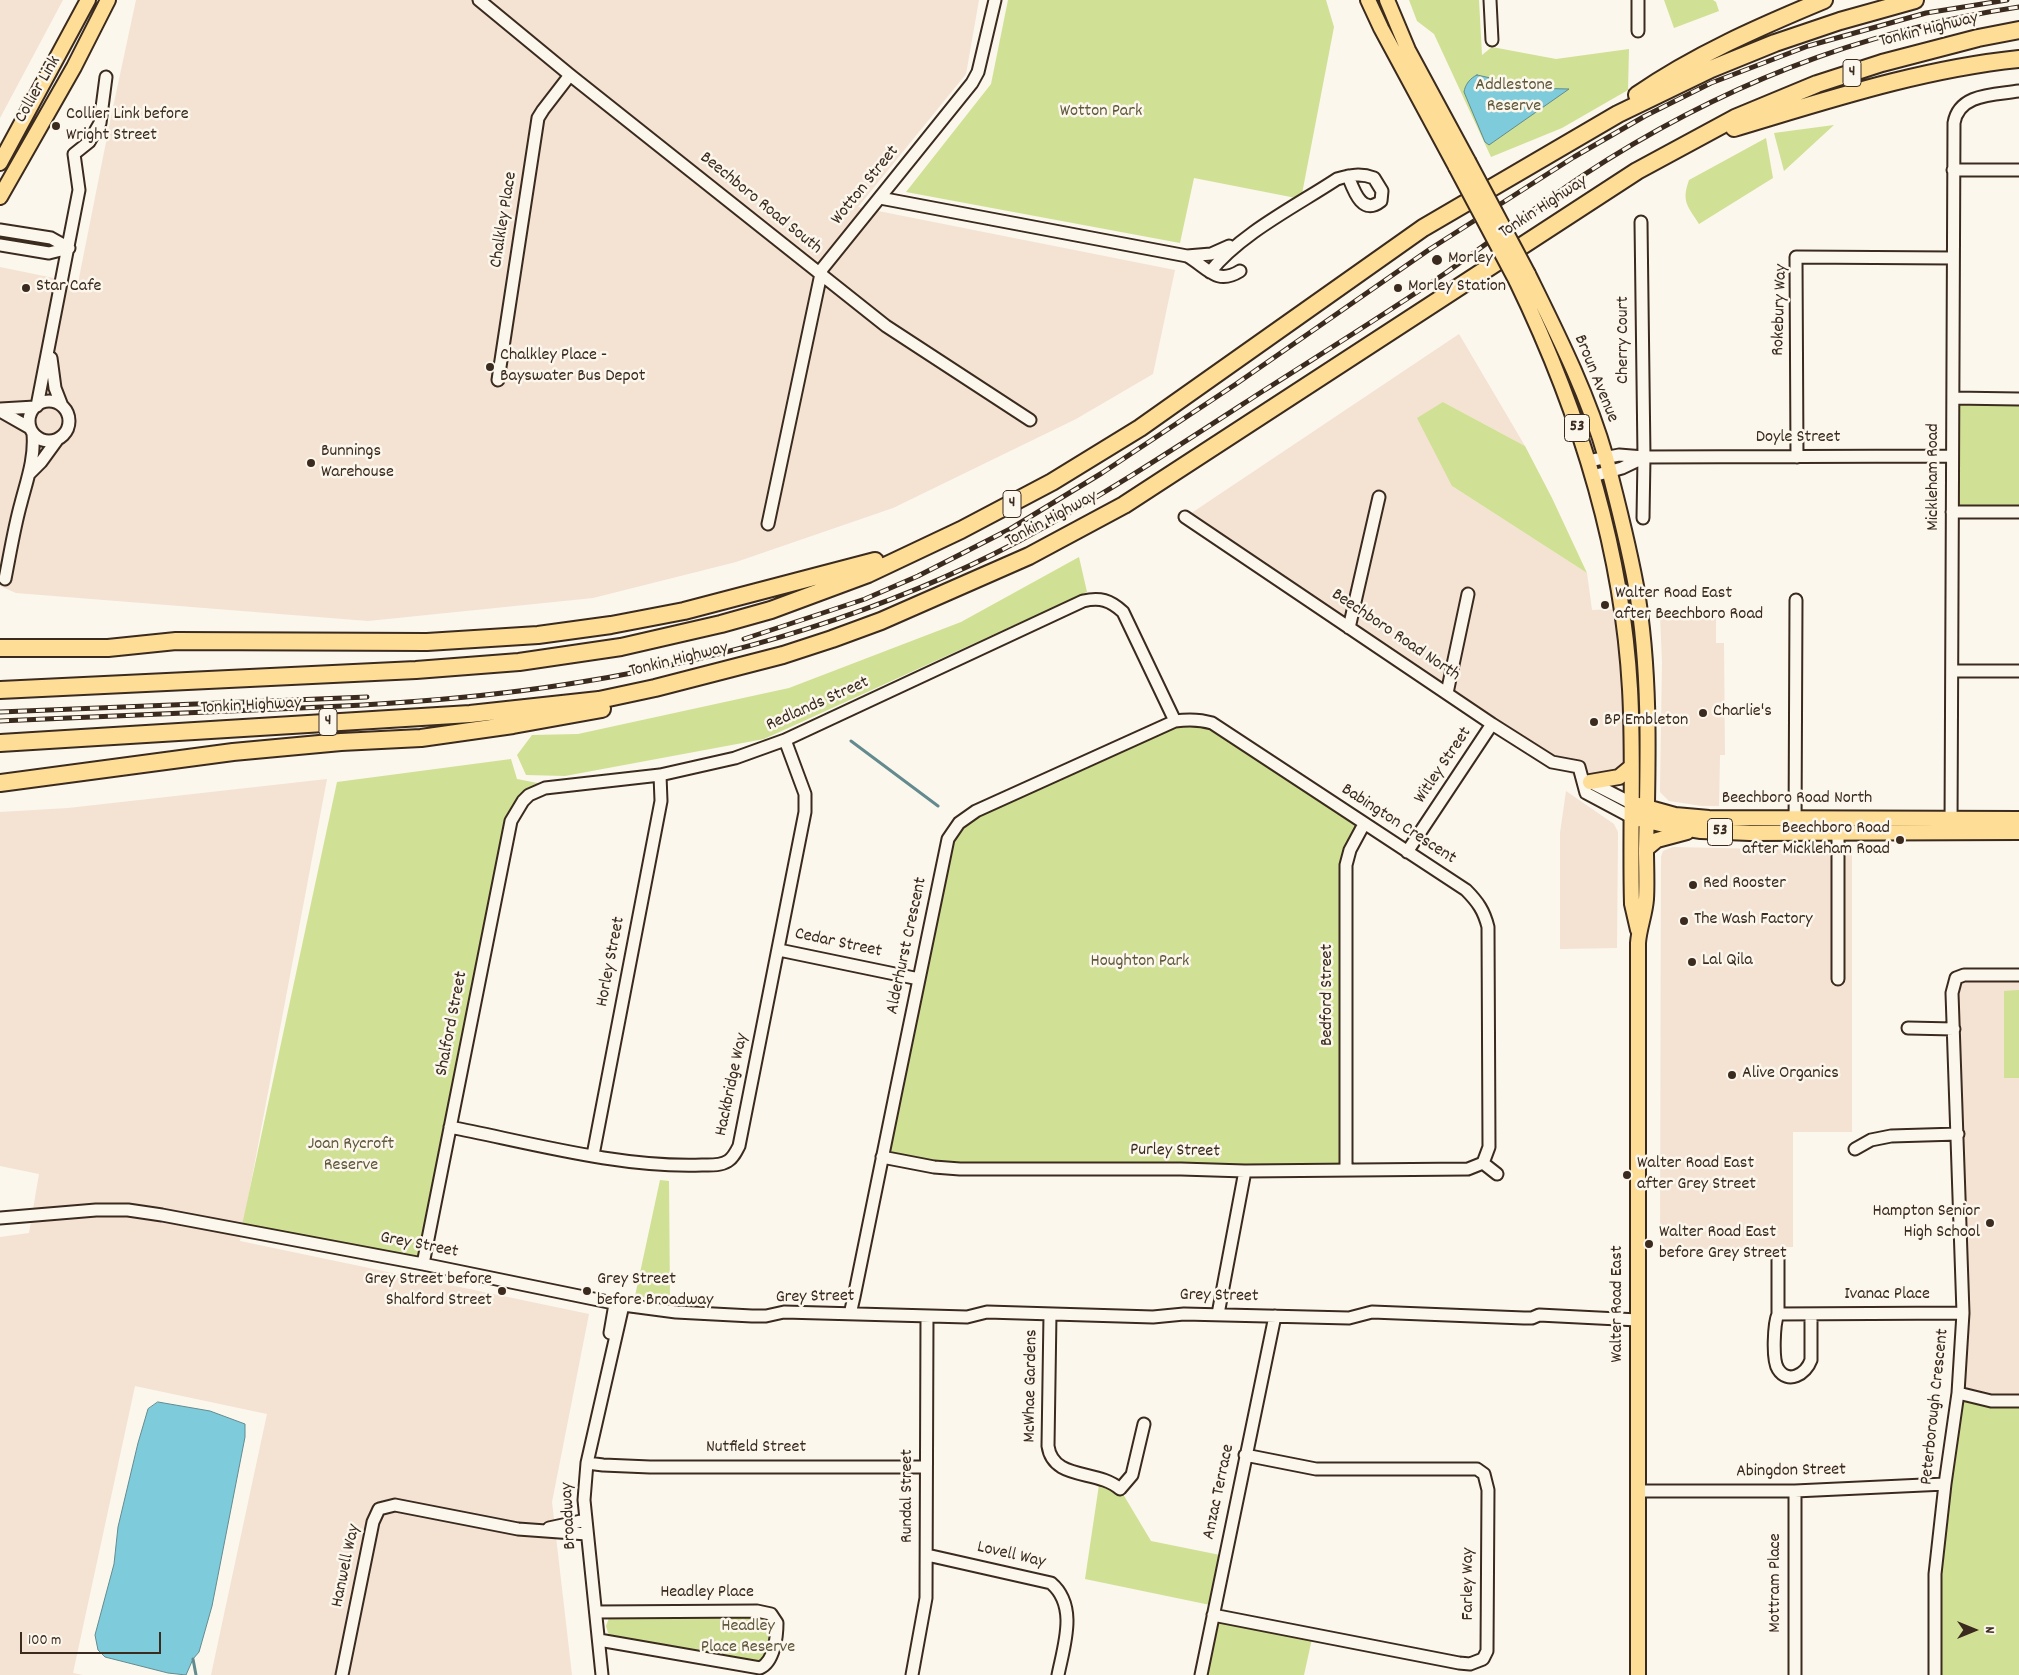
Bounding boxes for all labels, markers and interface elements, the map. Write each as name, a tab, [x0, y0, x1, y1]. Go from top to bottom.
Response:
street label: Tonkin Highway	[1877, 8, 1981, 54]
street label: Collier Link	[11, 53, 67, 127]
road number: 4	[1843, 59, 1861, 86]
park label: Addlestone Reserve	[1475, 76, 1553, 118]
park label: Wotton Park	[1060, 102, 1142, 124]
place label: Collier Link before Wright Street	[66, 105, 189, 148]
marker: Collier Link before Wright Street	[50, 120, 62, 132]
street label: Wotton Street	[827, 142, 905, 230]
street label: Beechboro Road South	[695, 148, 825, 260]
street label: Chalkley Place	[487, 170, 523, 270]
street label: Tonkin Highway	[1496, 171, 1592, 245]
place label: Morley	[1448, 249, 1493, 271]
marker: Morley	[1430, 253, 1444, 267]
street label: Rokebury Way	[1769, 264, 1793, 356]
place label: Star Cafe	[36, 277, 101, 299]
place label: Morley Station	[1408, 277, 1506, 299]
marker: Star Cafe	[20, 282, 32, 294]
marker: Morley Station	[1392, 282, 1404, 294]
street label: Cherry Court	[1614, 296, 1636, 384]
street label: Broun Avenue	[1568, 332, 1622, 426]
place label: Chalkley Place - Bayswater Bus Depot	[500, 346, 645, 388]
marker: Chalkley Place - Bayswater Bus Depot	[484, 361, 496, 373]
road number: 53	[1564, 414, 1590, 442]
street label: Mickleham Road	[1924, 423, 1946, 531]
street label: Doyle Street	[1756, 428, 1840, 450]
place label: Bunnings Warehouse	[321, 442, 394, 484]
marker: Bunnings Warehouse	[305, 457, 317, 469]
street label: Tonkin Highway	[1002, 487, 1102, 553]
road number: 4	[1003, 490, 1021, 518]
place label: Walter Road East after Beechboro Road	[1615, 584, 1763, 626]
street label: Beechboro Road North	[1326, 585, 1464, 687]
marker: Walter Road East after Beechboro Road	[1599, 599, 1611, 611]
street label: Tonkin Highway	[627, 638, 731, 684]
street label: Redlands Street	[763, 673, 873, 737]
street label: Tonkin Highway	[200, 694, 302, 720]
place label: Charlie's	[1713, 702, 1772, 724]
marker: Charlie's	[1697, 707, 1709, 719]
road number: 4	[319, 709, 337, 736]
place label: BP Embleton	[1604, 711, 1688, 733]
marker: BP Embleton	[1588, 716, 1600, 728]
street label: Witley Street	[1411, 724, 1477, 808]
street label: Babington Crescent	[1337, 780, 1459, 870]
street label: Beechboro Road North	[1722, 789, 1872, 811]
road number: 53	[1708, 819, 1732, 846]
place label: Beechboro Road after Mickleham Road	[1742, 819, 1890, 862]
marker: Beechboro Road after Mickleham Road	[1894, 834, 1906, 846]
place label: Red Rooster	[1703, 874, 1786, 896]
street label: Alderhurst Crescent	[883, 876, 933, 1016]
marker: Red Rooster	[1687, 879, 1699, 891]
place label: The Wash Factory	[1694, 910, 1813, 932]
street label: Horley Street	[593, 915, 631, 1009]
marker: The Wash Factory	[1678, 915, 1690, 927]
street label: Cedar Street	[793, 924, 883, 964]
street label: Bedford Street	[1318, 944, 1340, 1046]
place label: Lal Qila	[1702, 951, 1753, 973]
park label: Houghton Park	[1091, 952, 1189, 974]
marker: Lal Qila	[1686, 956, 1698, 968]
street label: Shalford Street	[432, 970, 474, 1078]
street label: Hackbridge Way	[712, 1032, 754, 1138]
place label: Alive Organics	[1742, 1064, 1839, 1086]
marker: Alive Organics	[1726, 1069, 1738, 1081]
park label: Joan Rycroft Reserve	[308, 1135, 394, 1178]
street label: Purley Street	[1130, 1140, 1220, 1164]
place label: Walter Road East after Grey Street	[1637, 1154, 1756, 1196]
marker: Walter Road East after Grey Street	[1621, 1169, 1633, 1181]
place label: Hampton Senior High School	[1872, 1202, 1980, 1244]
marker: Hampton Senior High School	[1984, 1217, 1996, 1229]
place label: Walter Road East before Grey Street	[1659, 1223, 1787, 1266]
street label: Grey Street	[378, 1228, 460, 1264]
marker: Walter Road East before Grey Street	[1643, 1238, 1655, 1250]
street label: Walter Road East	[1608, 1245, 1630, 1363]
place label: Grey Street before Shalford Street	[364, 1270, 492, 1312]
place label: Grey Street before Broadway	[597, 1270, 713, 1312]
marker: Grey Street before Shalford Street	[496, 1285, 508, 1297]
marker: Grey Street before Broadway	[581, 1285, 593, 1297]
street label: Ivanac Place	[1844, 1285, 1930, 1307]
street label: Grey Street	[1179, 1286, 1259, 1308]
street label: Grey Street	[775, 1287, 855, 1309]
street label: Peterborough Crescent	[1917, 1328, 1955, 1486]
street label: McWhae Gardens	[1020, 1329, 1044, 1443]
street label: Nutfield Street	[706, 1438, 806, 1460]
street label: Anzac Terrace	[1199, 1442, 1241, 1542]
street label: Rundal Street	[898, 1449, 920, 1543]
street label: Abingdon Street	[1736, 1460, 1846, 1484]
street label: Broadway	[557, 1482, 583, 1550]
street label: Hanwell Way	[328, 1523, 366, 1609]
street label: Mottram Place	[1766, 1533, 1788, 1633]
street label: Lovell Way	[975, 1538, 1047, 1574]
street label: Farley Way	[1459, 1548, 1481, 1620]
street label: Headley Place	[660, 1583, 754, 1605]
north arrow	[1949, 1605, 1999, 1655]
park label: Headley Place Reserve	[701, 1617, 795, 1660]
scale bar	[22, 1622, 164, 1654]
text: N	[1979, 1627, 1999, 1633]
text: 100 m	[28, 1630, 61, 1652]

